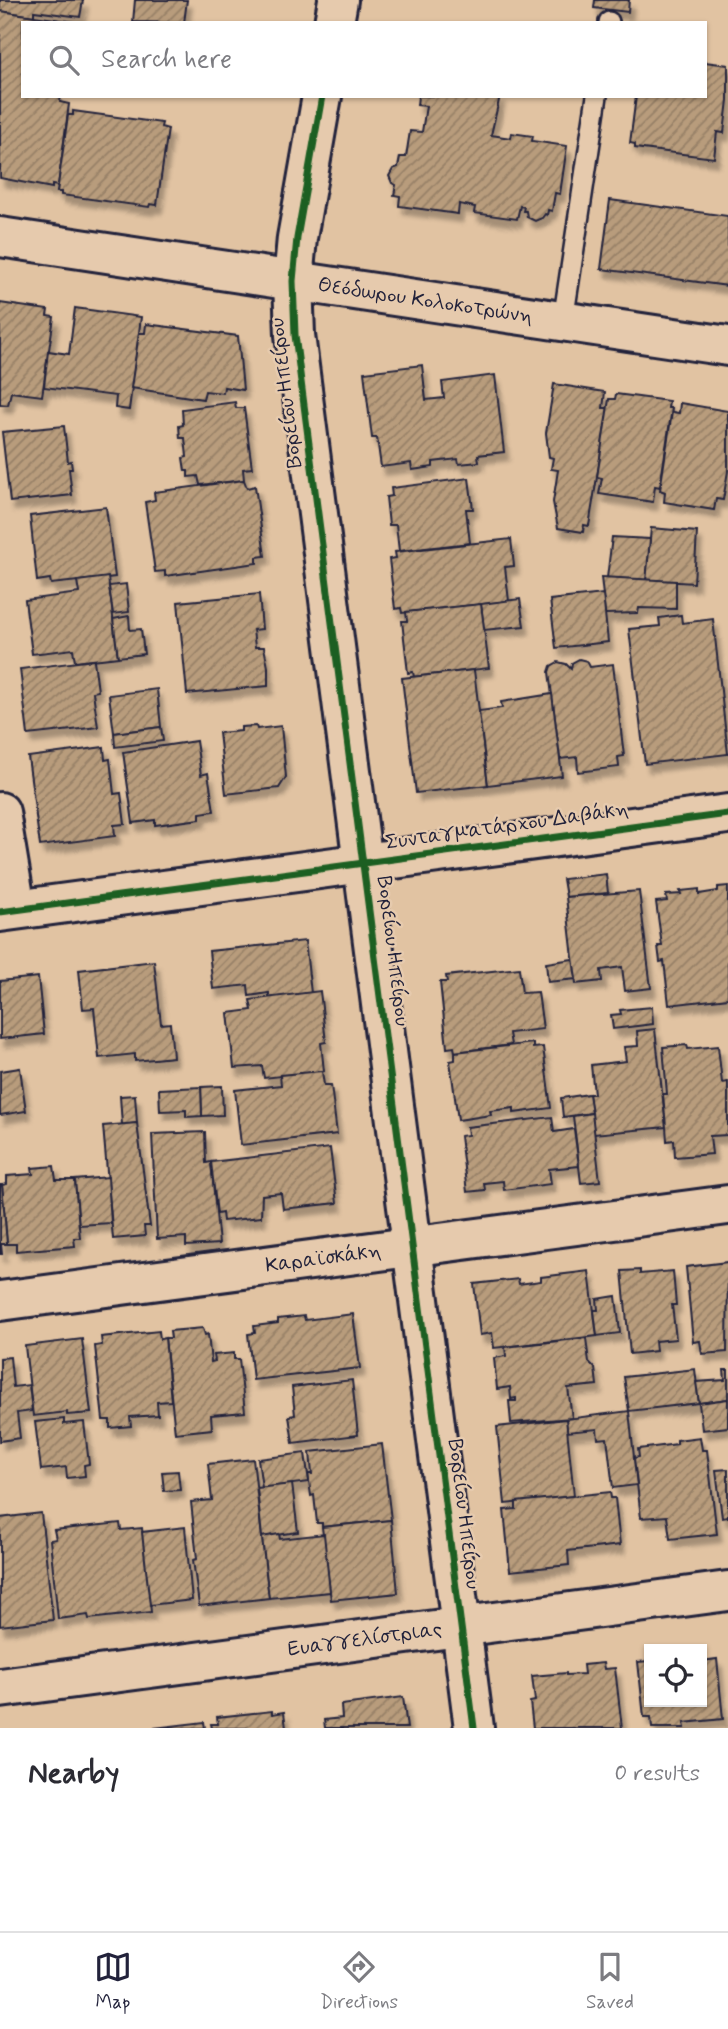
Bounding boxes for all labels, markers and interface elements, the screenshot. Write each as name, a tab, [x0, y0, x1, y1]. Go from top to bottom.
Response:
search box	[21, 21, 707, 98]
icon: search	[45, 41, 83, 79]
text: Search here	[101, 43, 232, 77]
street label: Θεόδωρου Κολοκοτρώνη	[316, 271, 535, 331]
street label: Βορείου Ηπείρου	[263, 316, 309, 470]
street label: Συνταγματάρχου Δαβάκη	[384, 795, 630, 857]
street label: Βορείου Ηπείρου	[370, 874, 416, 1028]
street label: Καραϊσκάκη	[264, 1237, 383, 1280]
street label: Βορείου Ηπείρου	[441, 1437, 487, 1591]
street label: Ευαγγελίστριας	[286, 1615, 444, 1664]
map controls	[644, 1644, 707, 1707]
button: locate	[644, 1644, 707, 1707]
text: Nearby	[28, 1754, 119, 1793]
text: 0 results	[614, 1759, 700, 1789]
tab: Map	[94, 1948, 132, 2015]
tab: Directions	[320, 1948, 398, 2015]
tab: Saved	[586, 1948, 634, 2015]

